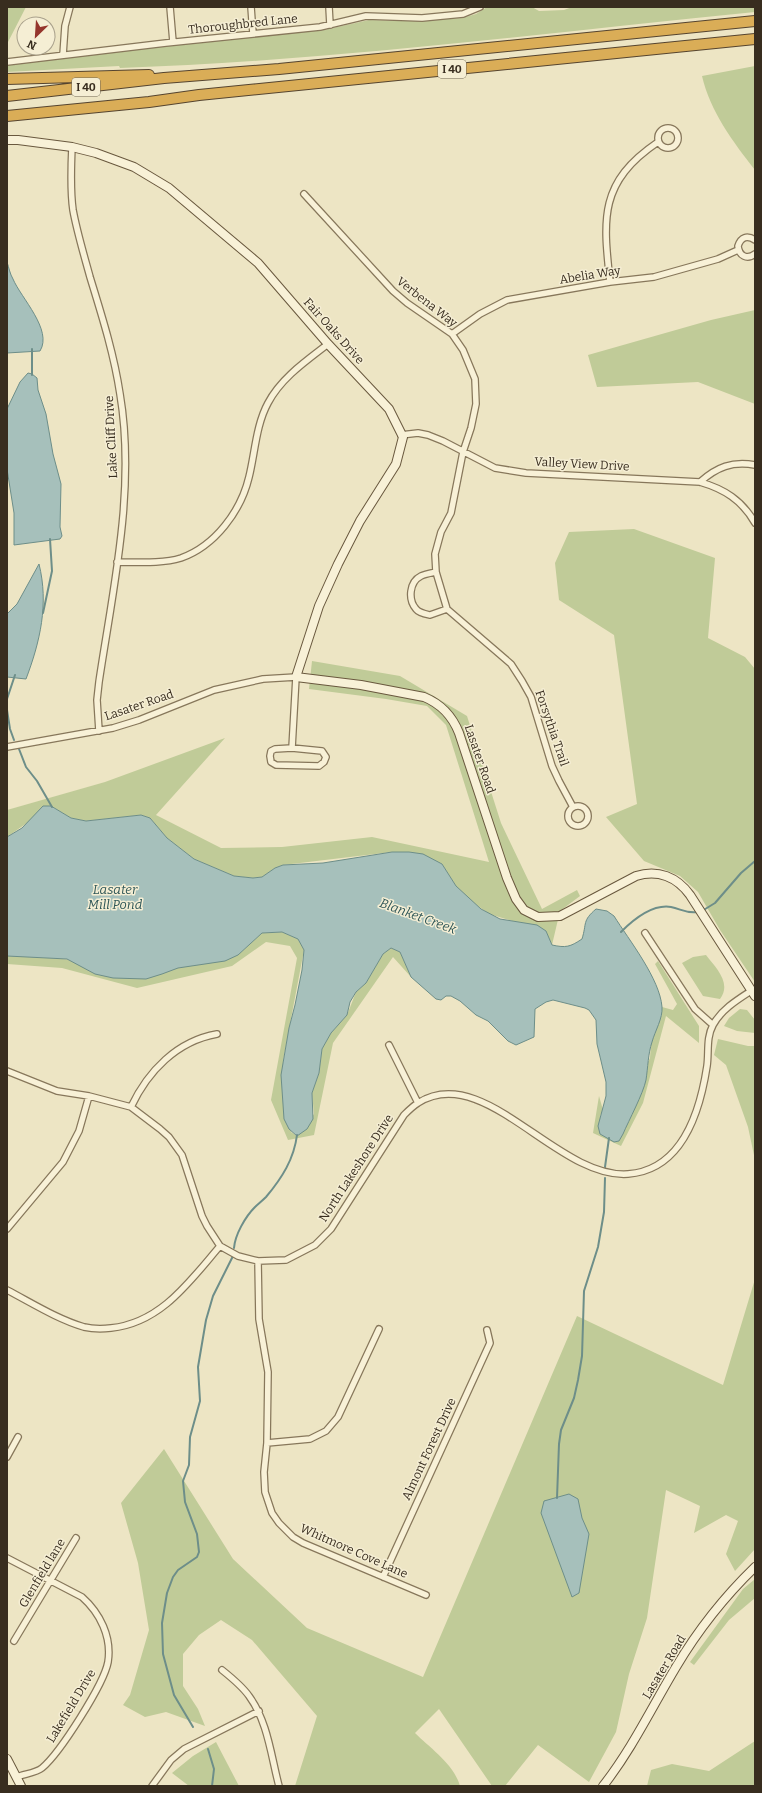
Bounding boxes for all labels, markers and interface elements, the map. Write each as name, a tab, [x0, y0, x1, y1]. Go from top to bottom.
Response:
street label: Thoroughbred Lane	[188, 11, 298, 37]
north arrow	[16, 16, 56, 56]
text: N	[25, 37, 39, 52]
road number: I 40	[438, 60, 466, 78]
road number: I 40	[72, 78, 100, 96]
street label: Abelia Way	[559, 263, 622, 287]
street label: Verbena Way	[394, 274, 461, 330]
street label: Fair Oaks Drive	[301, 295, 367, 367]
street label: Lake Cliff Drive	[102, 395, 120, 479]
street label: Valley View Drive	[534, 455, 630, 473]
street label: Lasater Road	[103, 687, 175, 723]
street label: Forsythia Trail	[532, 688, 572, 768]
street label: Lasater Road	[462, 723, 498, 795]
water label: Lasater Mill Pond	[88, 882, 143, 912]
water label: Blanket Creek	[378, 895, 459, 937]
street label: North Lakeshore Drive	[316, 1112, 396, 1224]
street label: Almont Forest Drive	[399, 1396, 459, 1502]
street label: Whitmore Cove Lane	[298, 1521, 410, 1581]
street label: Glenfield lane	[16, 1536, 68, 1610]
street label: Lasater Road	[639, 1633, 689, 1701]
street label: Lakefield Drive	[44, 1667, 98, 1745]

